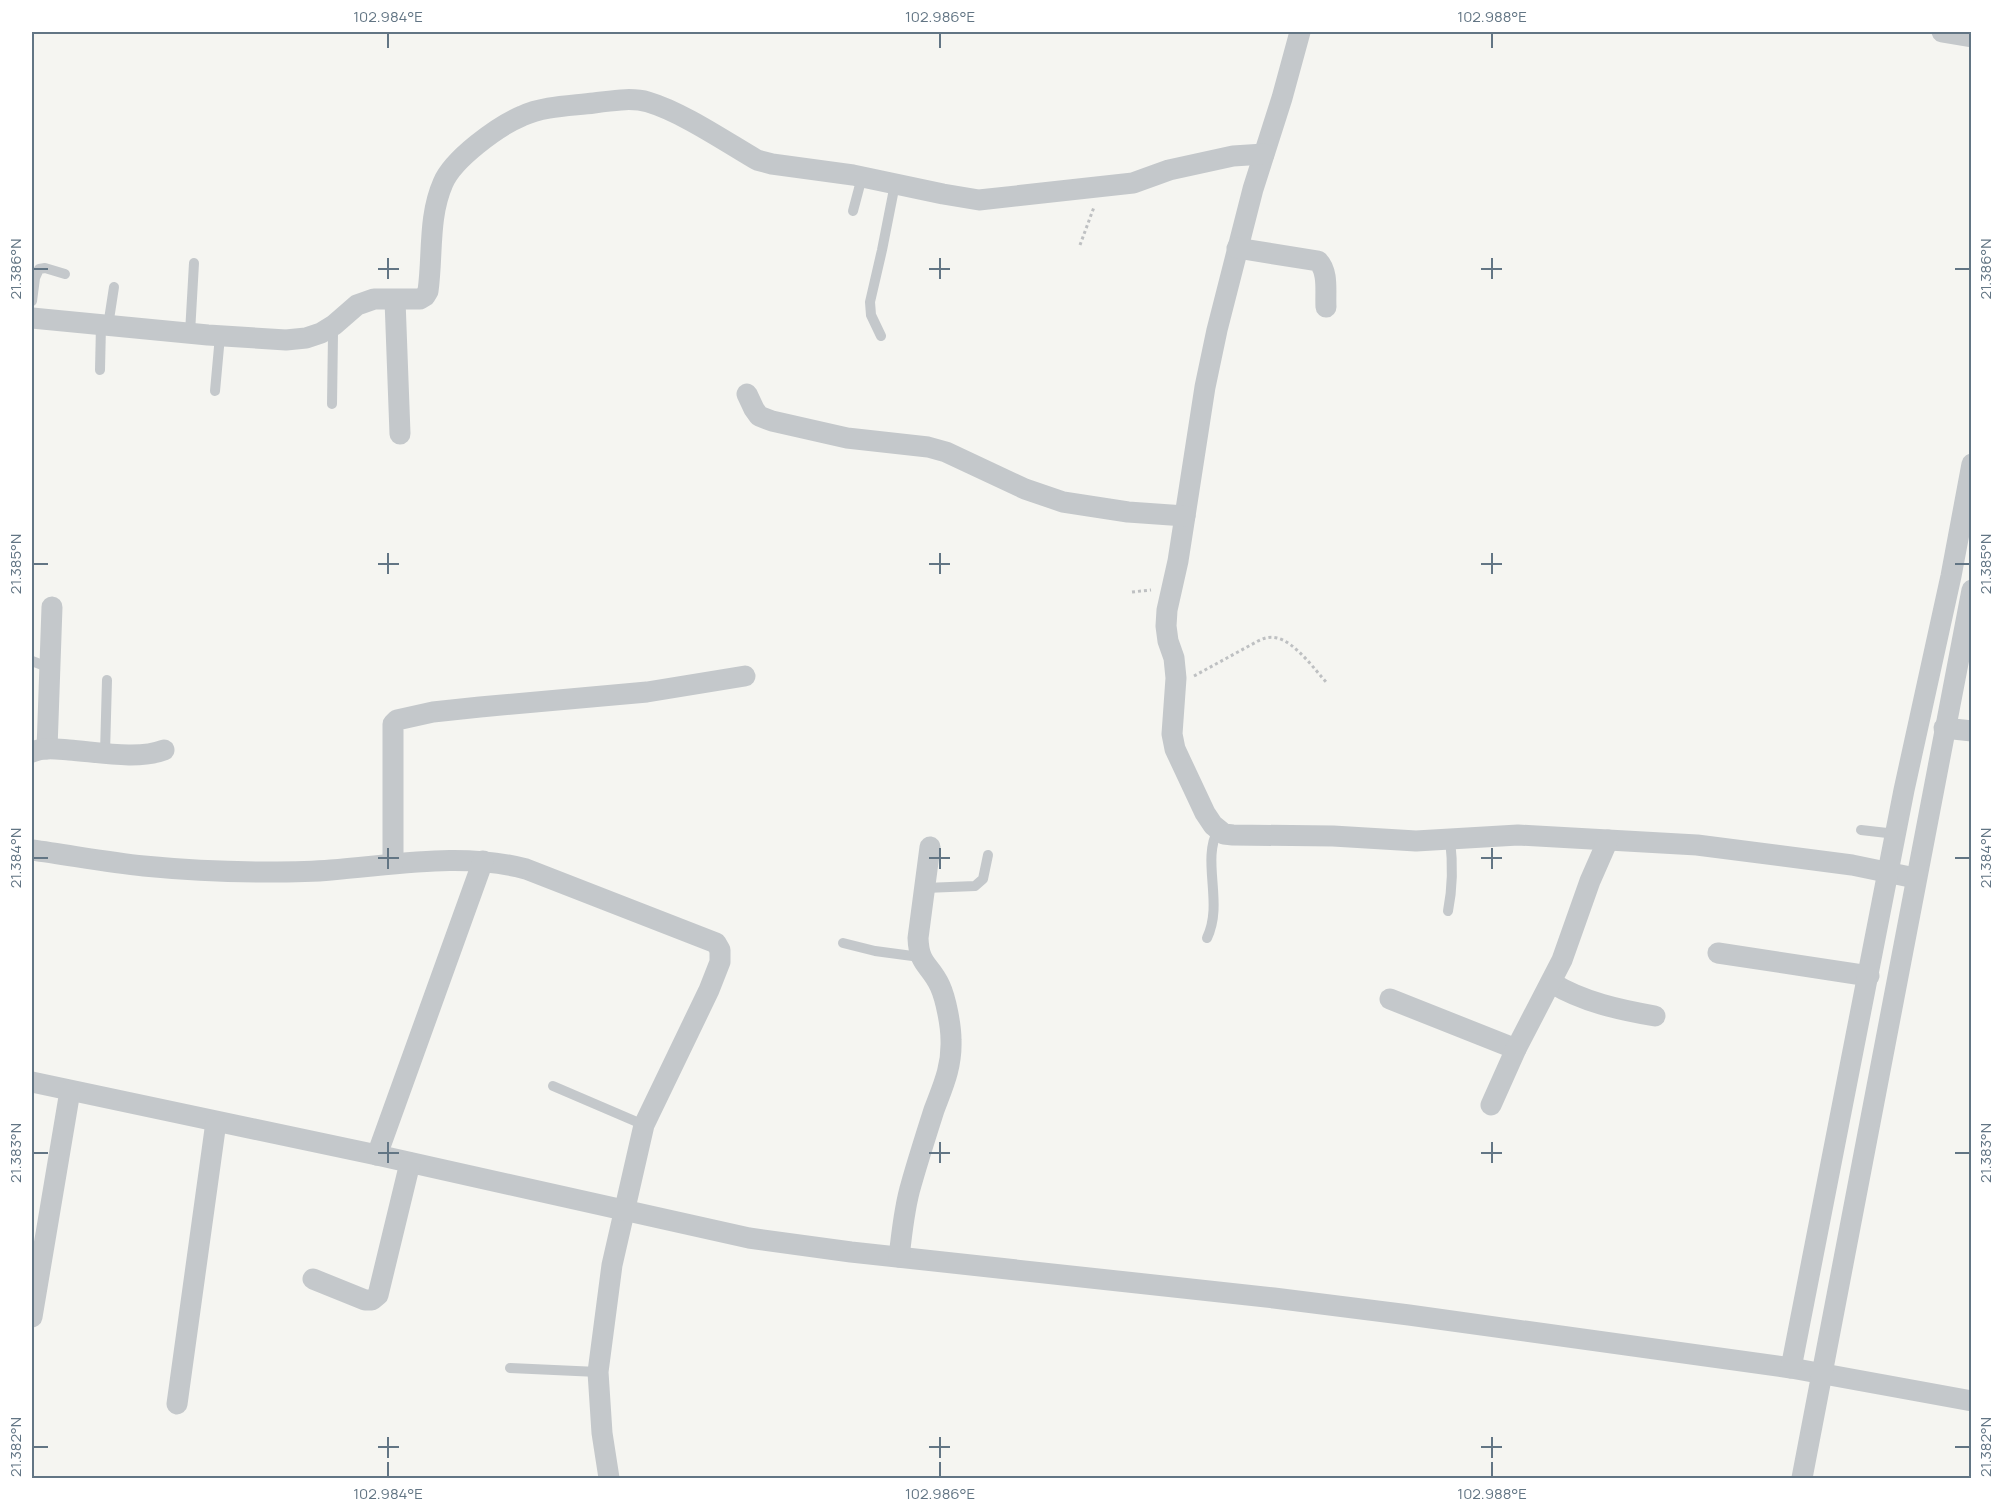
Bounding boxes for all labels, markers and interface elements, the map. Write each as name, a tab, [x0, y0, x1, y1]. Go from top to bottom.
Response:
text: 102.984°E	[353, 6, 423, 27]
text: 102.986°E	[905, 6, 975, 27]
text: 102.988°E	[1457, 6, 1527, 27]
text: 21.386°N	[5, 239, 26, 299]
text: 21.386°N	[1975, 239, 1996, 299]
text: 21.385°N	[5, 534, 26, 594]
text: 21.385°N	[1975, 534, 1996, 594]
text: 21.384°N	[5, 828, 26, 888]
text: 21.384°N	[1975, 828, 1996, 888]
text: 21.383°N	[5, 1123, 26, 1183]
text: 21.383°N	[1975, 1123, 1996, 1183]
text: 21.382°N	[5, 1417, 26, 1477]
text: 21.382°N	[1975, 1417, 1996, 1477]
text: 102.984°E	[353, 1483, 423, 1504]
text: 102.986°E	[905, 1483, 975, 1504]
text: 102.988°E	[1457, 1483, 1527, 1504]

